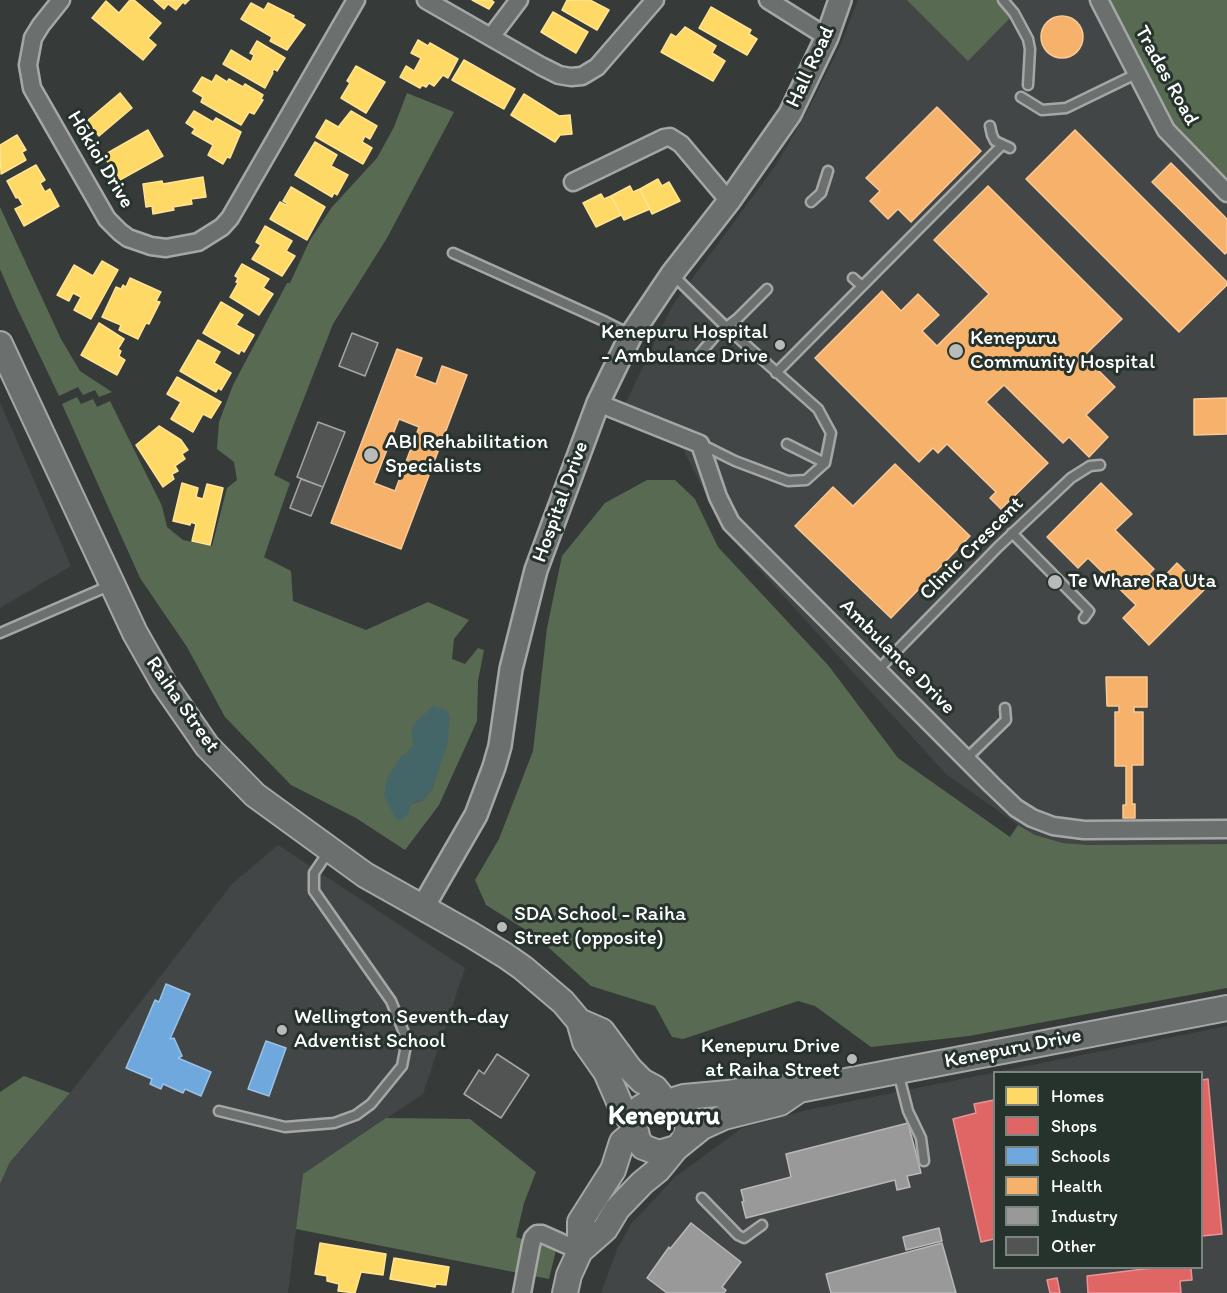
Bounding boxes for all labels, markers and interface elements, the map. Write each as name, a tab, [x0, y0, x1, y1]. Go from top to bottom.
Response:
street label: Hall Road	[781, 22, 841, 112]
street label: Trades Road	[1128, 22, 1204, 130]
street label: Hōkioi Drive	[61, 107, 139, 213]
place label: Kenepuru Hospital - Ambulance Drive	[601, 320, 768, 370]
place label: Kenepuru Community Hospital	[970, 326, 1155, 376]
marker: Kenepuru Hospital - Ambulance Drive	[773, 338, 787, 352]
marker: Kenepuru Community Hospital	[947, 342, 965, 360]
place label: ABI Rehabilitation Specialists	[385, 430, 548, 480]
street label: Hospital Drive	[527, 438, 595, 566]
marker: ABI Rehabilitation Specialists	[362, 446, 380, 464]
street label: Clinic Crescent	[915, 492, 1029, 606]
place label: Te Whare Ra Uta	[1068, 569, 1216, 595]
marker: Te Whare Ra Uta	[1046, 573, 1064, 591]
street label: Ambulance Drive	[834, 594, 960, 720]
street label: Raiha Street	[140, 652, 224, 758]
place label: SDA School - Raiha Street (opposite)	[514, 902, 686, 952]
marker: SDA School - Raiha Street (opposite)	[495, 920, 509, 934]
place label: Wellington Seventh-day Adventist School	[294, 1005, 509, 1055]
marker: Wellington Seventh-day Adventist School	[275, 1023, 289, 1037]
street label: Kenepuru Drive	[942, 1023, 1084, 1075]
place label: Kenepuru Drive at Raiha Street	[701, 1034, 840, 1084]
marker: Kenepuru Drive at Raiha Street	[845, 1052, 859, 1066]
legend	[993, 1071, 1203, 1269]
text: Homes	[1051, 1085, 1104, 1107]
district label: Kenepuru	[608, 1101, 720, 1133]
text: Shops	[1051, 1115, 1097, 1137]
text: Schools	[1051, 1145, 1110, 1167]
text: Health	[1051, 1175, 1102, 1197]
text: Industry	[1051, 1205, 1118, 1227]
text: Other	[1051, 1235, 1096, 1257]

